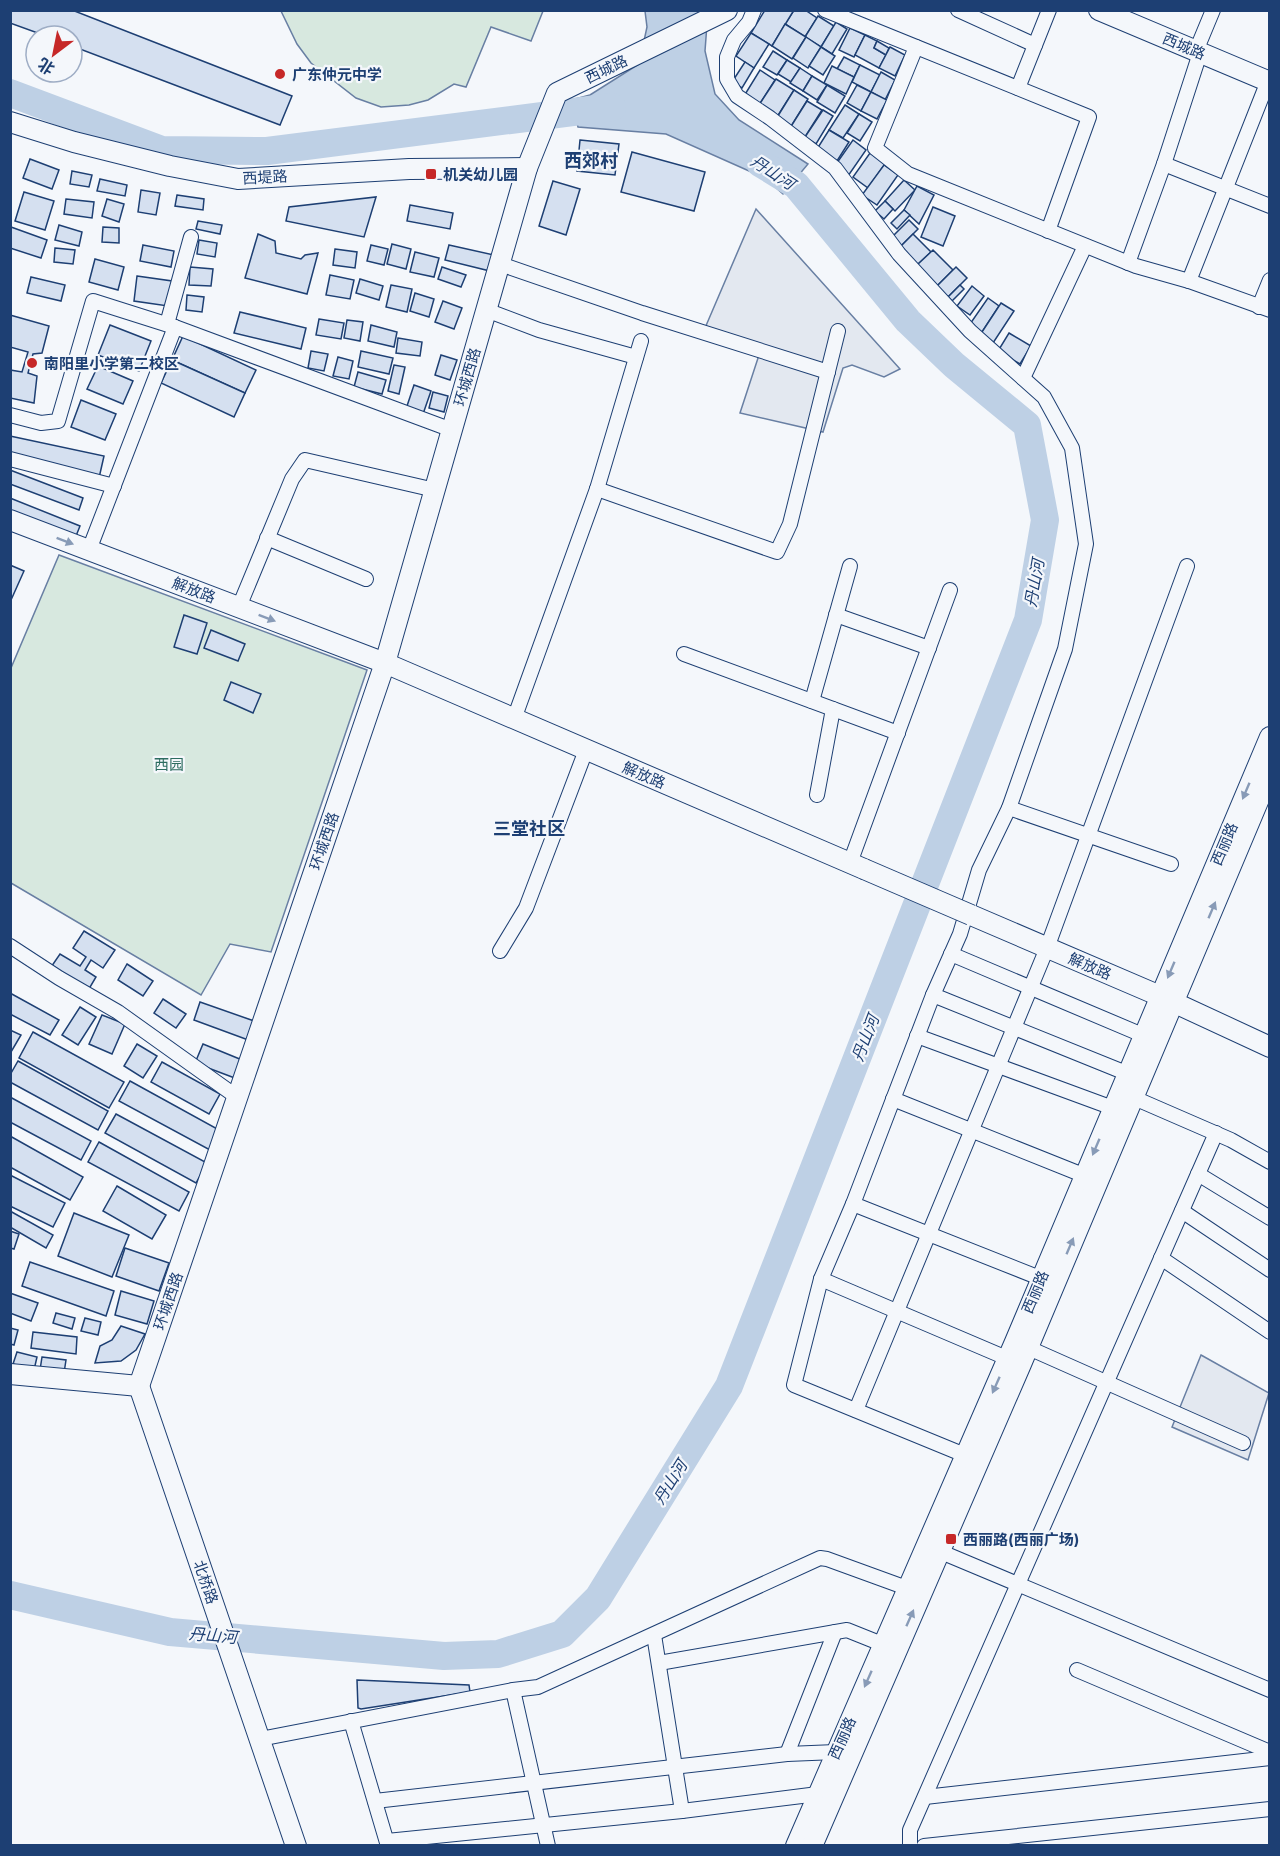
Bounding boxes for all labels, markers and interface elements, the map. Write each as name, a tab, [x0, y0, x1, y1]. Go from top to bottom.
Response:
north arrow	[24, 24, 84, 84]
street label: 西城路	[1160, 28, 1208, 64]
street label: 西城路	[582, 51, 630, 87]
text: 北	[34, 54, 58, 79]
place label: 广东仲元中学	[292, 65, 382, 84]
marker: 广东仲元中学	[273, 67, 287, 81]
district label: 西郊村	[564, 150, 618, 171]
water label: 丹山河	[747, 151, 801, 195]
place label: 机关幼儿园	[443, 165, 518, 184]
street label: 西堤路	[242, 166, 288, 188]
marker: 机关幼儿园	[424, 167, 438, 181]
street label: 环城西路	[450, 346, 484, 408]
place label: 南阳里小学第二校区	[44, 354, 179, 373]
marker: 南阳里小学第二校区	[25, 356, 39, 370]
one-way arrow	[56, 537, 74, 546]
water label: 丹山河	[1020, 555, 1049, 608]
street label: 解放路	[170, 573, 218, 607]
one-way arrow	[258, 614, 276, 623]
park label: 西园	[154, 755, 184, 774]
street label: 解放路	[620, 757, 668, 793]
one-way arrow	[1241, 782, 1251, 800]
street label: 环城西路	[305, 810, 343, 872]
district label: 三堂社区	[493, 818, 565, 839]
street label: 西丽路	[1206, 820, 1242, 868]
one-way arrow	[1207, 900, 1217, 918]
street label: 解放路	[1066, 948, 1114, 984]
one-way arrow	[1166, 962, 1175, 979]
water label: 丹山河	[847, 1009, 884, 1064]
one-way arrow	[1091, 1138, 1100, 1156]
one-way arrow	[1065, 1237, 1075, 1255]
street label: 西丽路	[1017, 1268, 1053, 1316]
street label: 环城西路	[149, 1270, 187, 1332]
one-way arrow	[991, 1376, 1001, 1394]
water label: 丹山河	[649, 1454, 693, 1508]
place label: 西丽路(西丽广场)	[963, 1530, 1079, 1549]
marker: 西丽路(西丽广场)	[944, 1532, 958, 1546]
street label: 北桥路	[190, 1558, 222, 1606]
one-way arrow	[905, 1609, 915, 1627]
water label: 丹山河	[188, 1623, 241, 1647]
one-way arrow	[863, 1670, 872, 1688]
street label: 西丽路	[824, 1714, 860, 1762]

